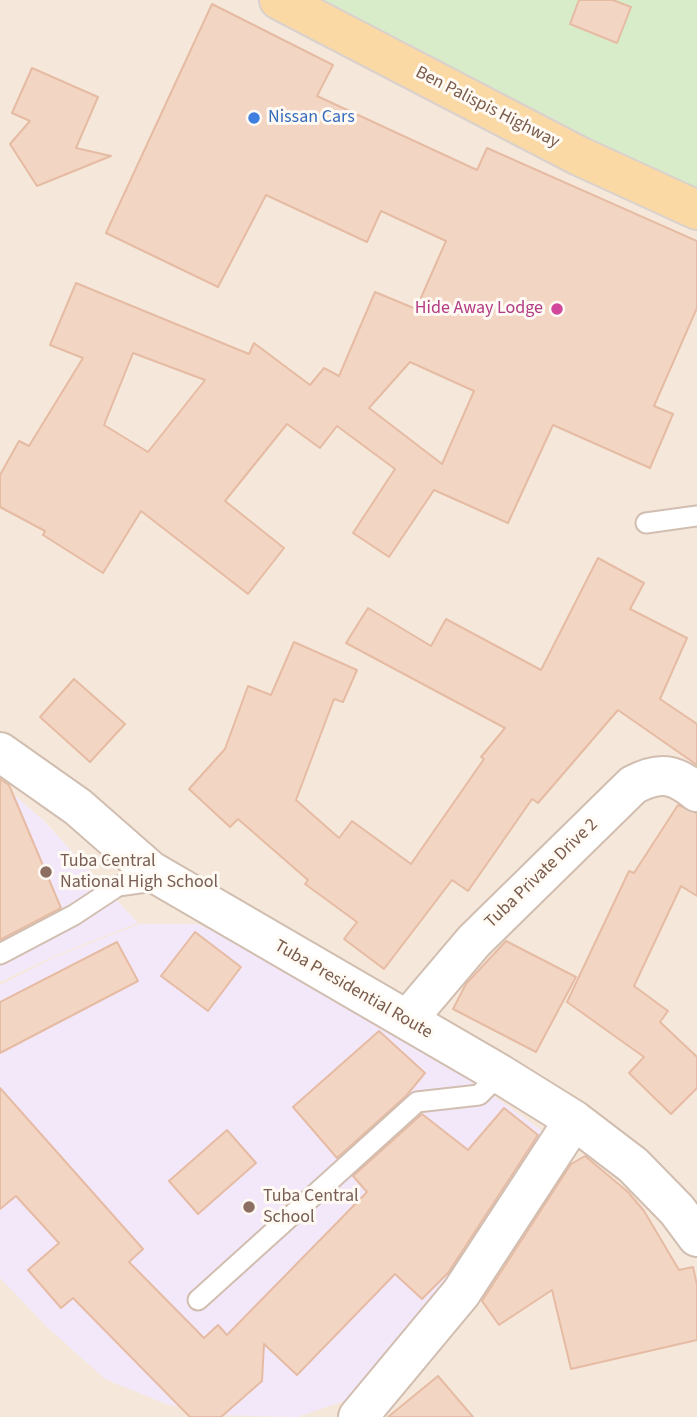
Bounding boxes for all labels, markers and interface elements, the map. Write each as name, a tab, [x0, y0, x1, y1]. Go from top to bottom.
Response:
street label: Ben Palispis Highway	[411, 62, 563, 154]
place label: Nissan Cars	[268, 107, 355, 129]
marker: Nissan Cars	[246, 110, 262, 126]
place label: Hide Away Lodge	[415, 298, 543, 320]
marker: Hide Away Lodge	[549, 301, 565, 317]
street label: Tuba Private Drive 2	[481, 815, 603, 933]
place label: Tuba Central National High School	[60, 851, 218, 894]
marker: Tuba Central National High School	[38, 864, 54, 880]
street label: Tuba Presidential Route	[270, 936, 436, 1044]
place label: Tuba Central School	[263, 1186, 359, 1228]
marker: Tuba Central School	[241, 1199, 257, 1215]

